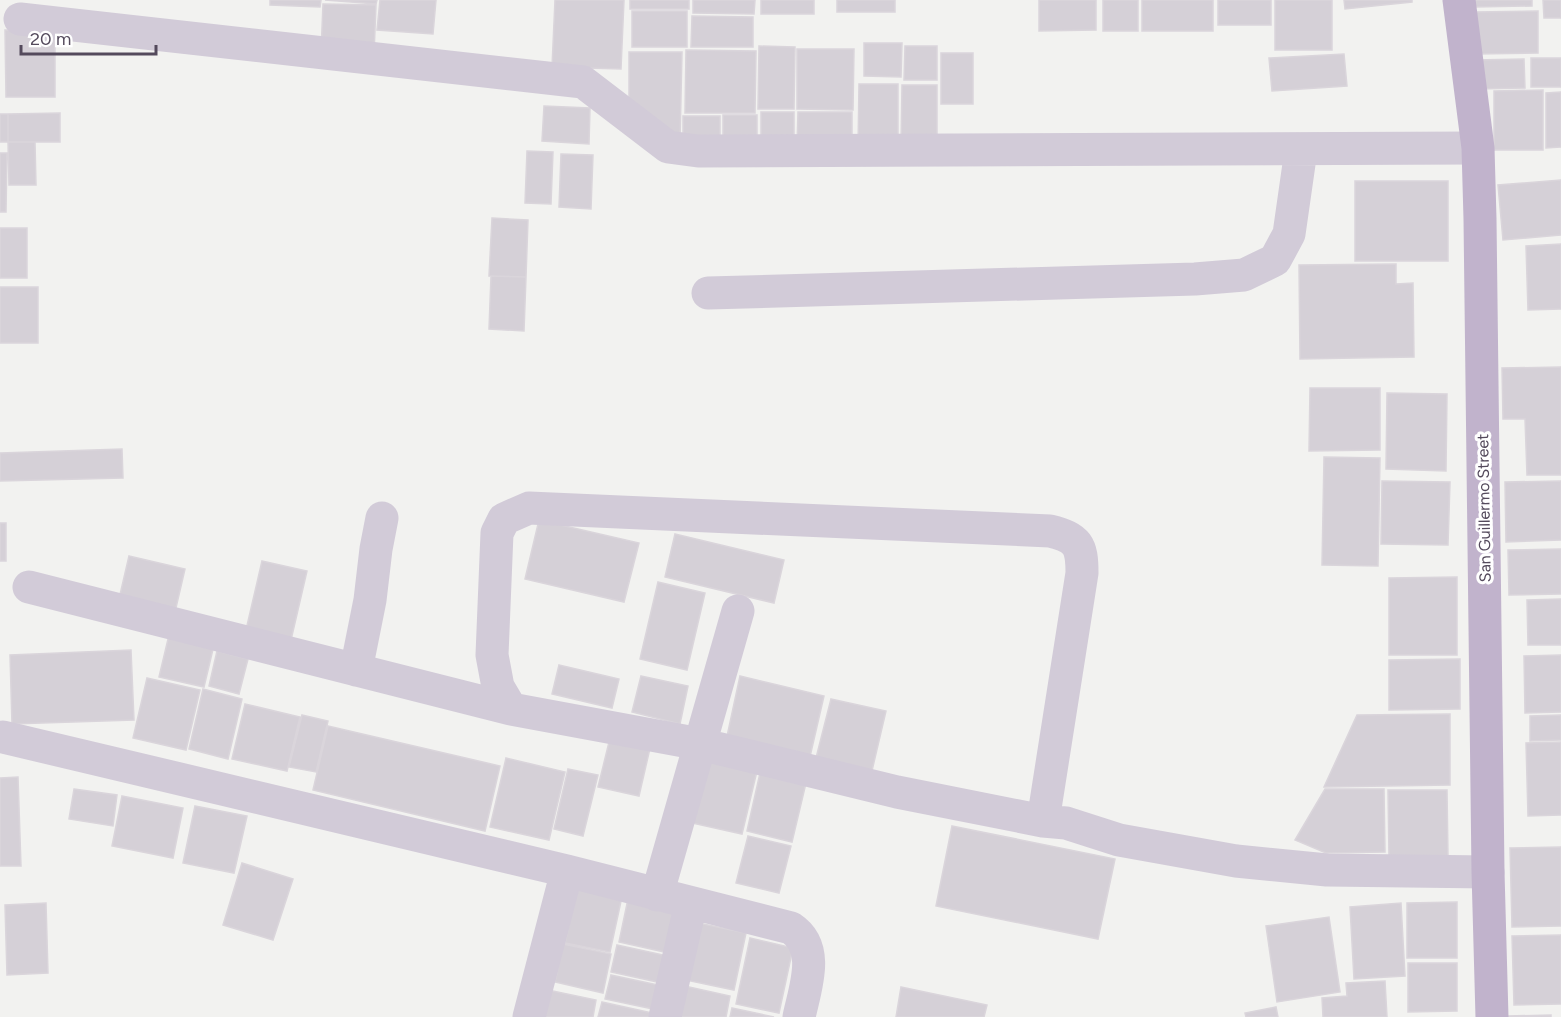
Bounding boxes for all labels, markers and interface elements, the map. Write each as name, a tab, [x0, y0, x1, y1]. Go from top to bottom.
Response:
scale bar	[21, 18, 156, 56]
text: 20 m	[30, 28, 71, 50]
street label: San Guillermo Street	[1473, 434, 1495, 582]

